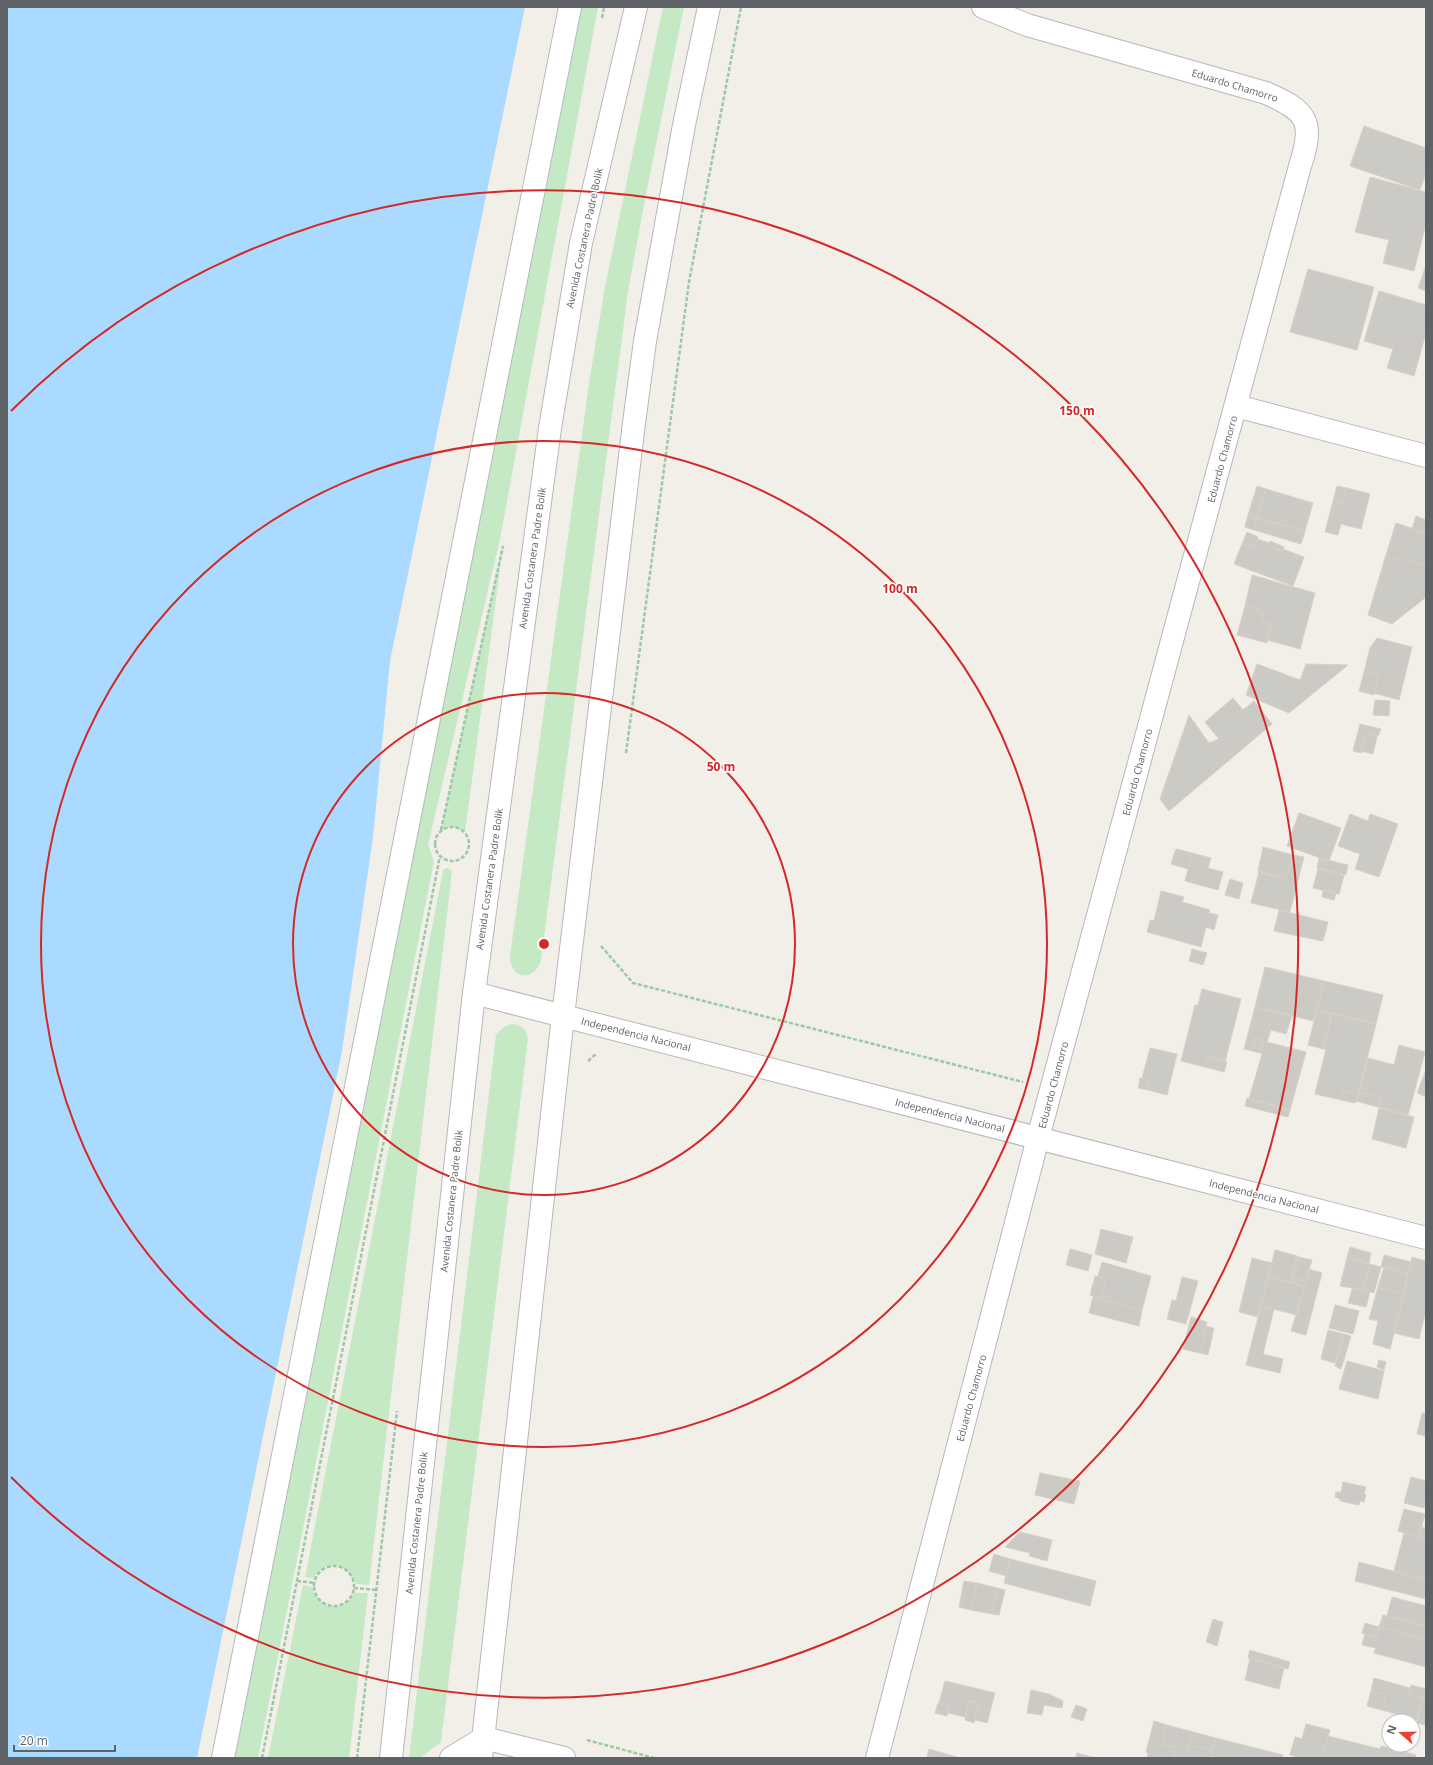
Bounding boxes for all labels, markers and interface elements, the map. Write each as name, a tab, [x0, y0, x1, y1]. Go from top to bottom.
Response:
street label: Eduardo Chamorro	[1190, 65, 1280, 105]
street label: Avenida Costanera Padre Bolik	[562, 166, 606, 309]
text: 150 m	[1059, 402, 1095, 419]
street label: Eduardo Chamorro	[1204, 414, 1240, 504]
street label: Avenida Costanera Padre Bolik	[515, 486, 549, 630]
text: 100 m	[882, 580, 918, 597]
street label: Eduardo Chamorro	[1119, 727, 1155, 817]
text: 50 m	[707, 758, 735, 775]
street label: Avenida Costanera Padre Bolik	[472, 807, 506, 951]
centre of rings	[537, 937, 551, 951]
street label: Independencia Nacional	[580, 1014, 692, 1054]
street label: Eduardo Chamorro	[1035, 1040, 1071, 1130]
street label: Independencia Nacional	[894, 1095, 1006, 1135]
street label: Avenida Costanera Padre Bolik	[437, 1129, 466, 1273]
street label: Independencia Nacional	[1208, 1176, 1320, 1216]
street label: Eduardo Chamorro	[953, 1353, 989, 1443]
street label: Avenida Costanera Padre Bolik	[402, 1451, 431, 1595]
north arrow	[1381, 1713, 1421, 1753]
text: N	[1383, 1723, 1400, 1736]
scale bar	[14, 1727, 115, 1753]
text: 20 m	[20, 1732, 48, 1749]

